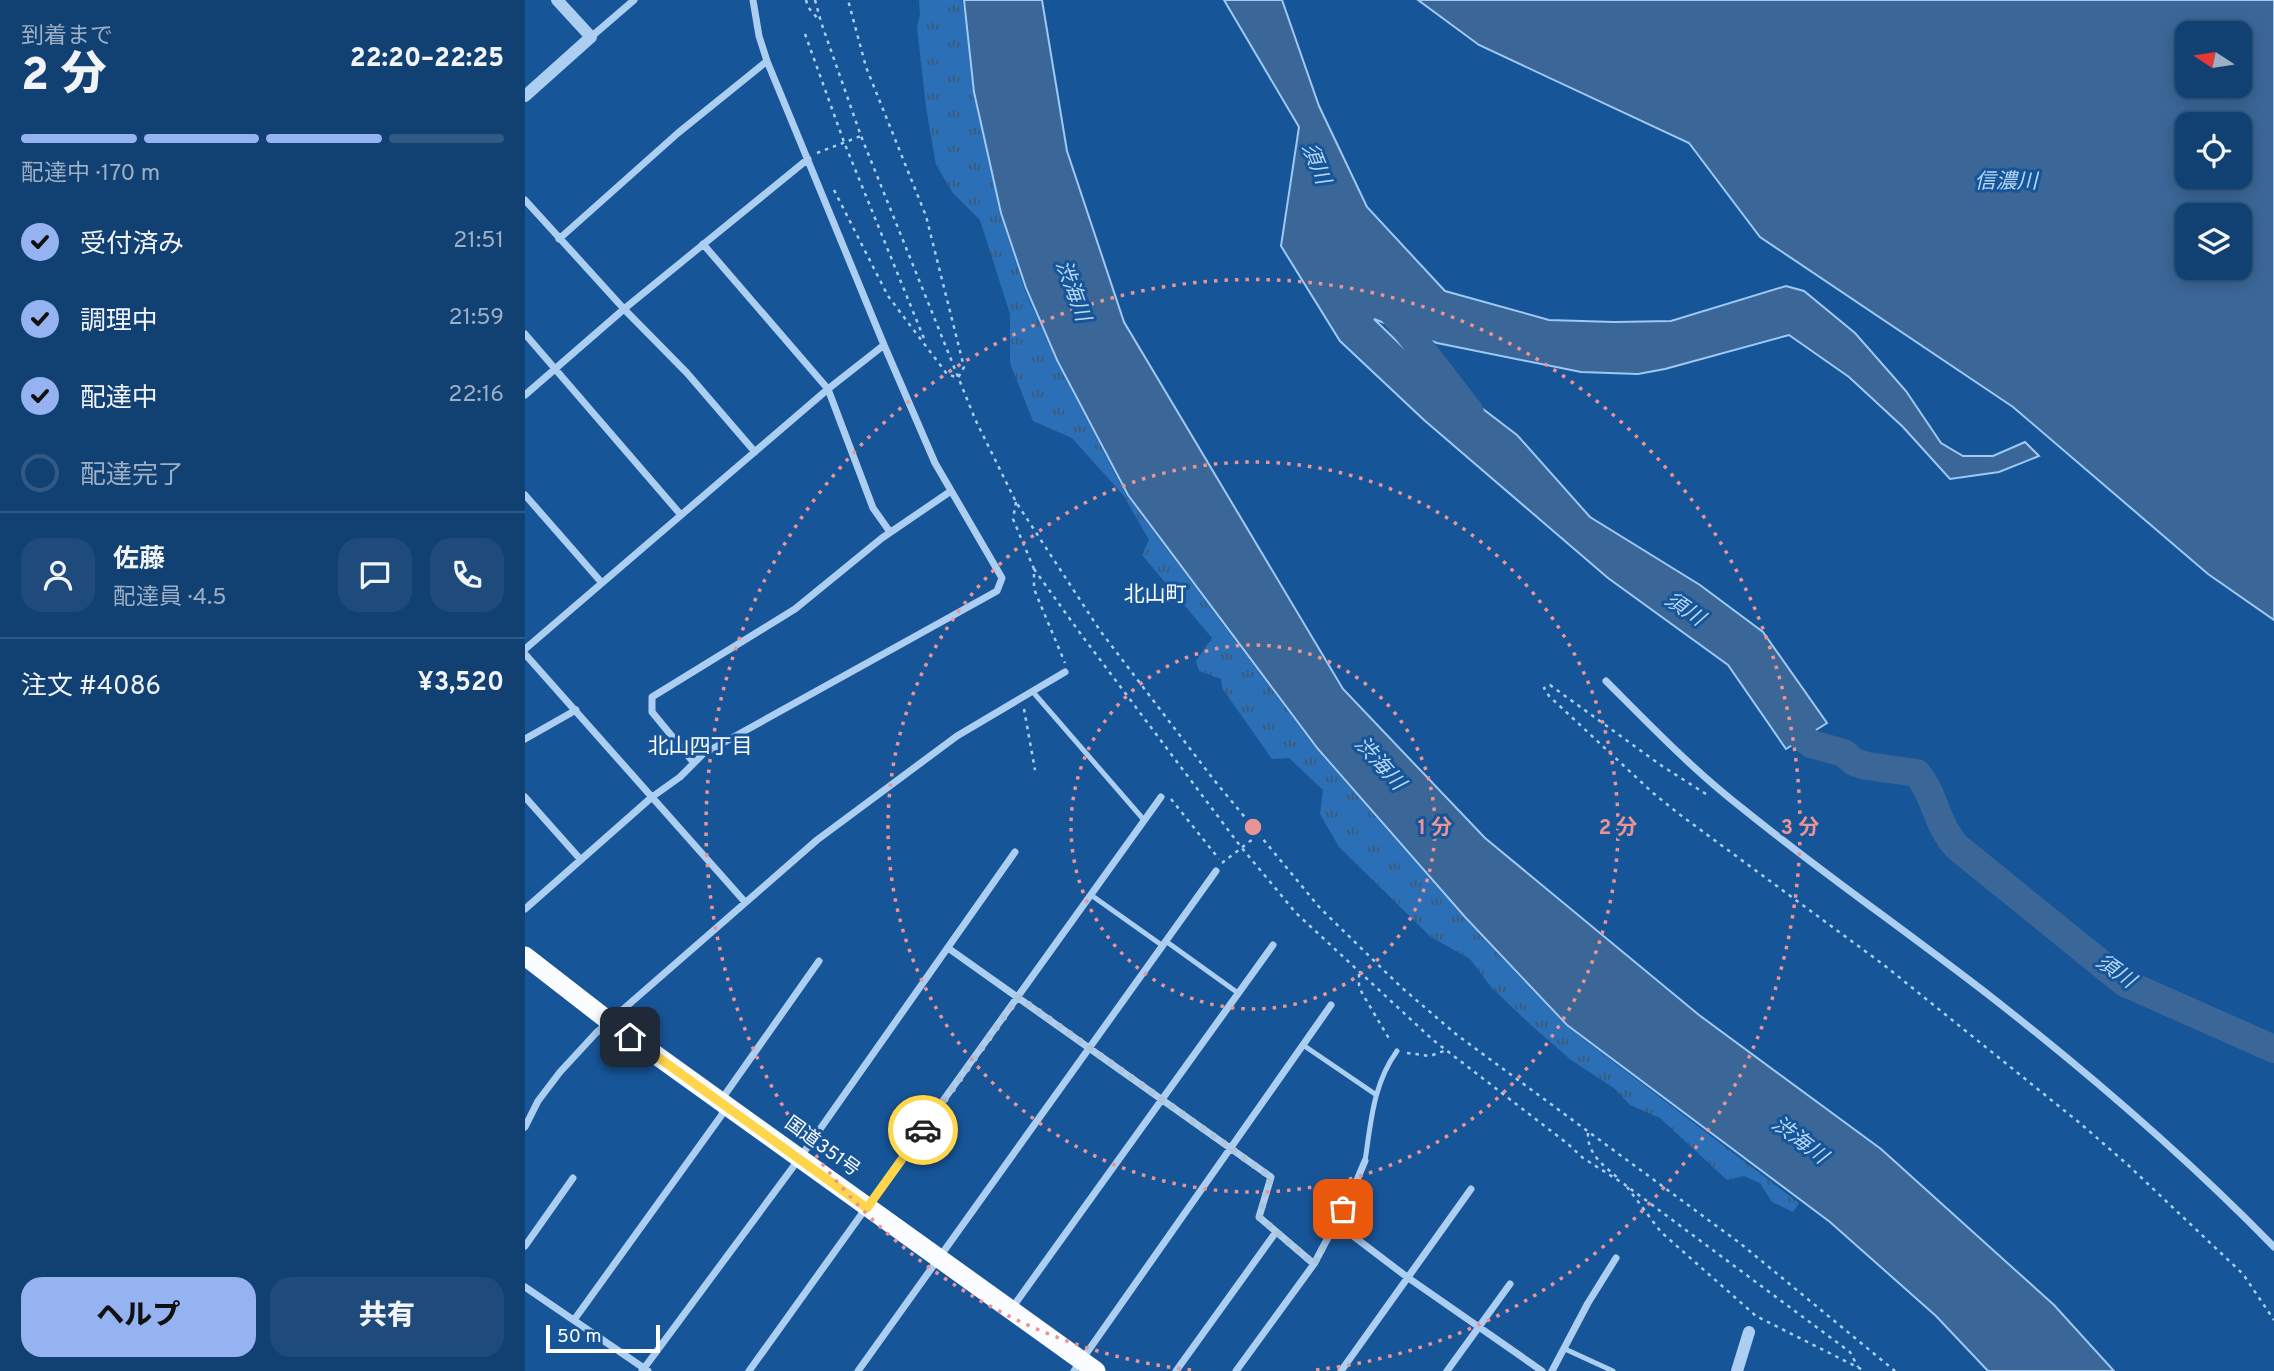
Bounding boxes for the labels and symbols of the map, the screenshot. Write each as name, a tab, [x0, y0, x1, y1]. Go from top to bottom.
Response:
north arrow	[2175, 21, 2252, 98]
water label: 須川	[1295, 139, 1336, 190]
water label: 信濃川	[1975, 169, 2039, 196]
water label: 渋海川	[1049, 257, 1096, 327]
district label: 北山町	[1124, 582, 1187, 609]
water label: 須川	[1659, 587, 1711, 634]
water label: 渋海川	[1348, 732, 1411, 798]
district label: 北山四丁目	[648, 734, 753, 761]
centre of rings	[1241, 815, 1265, 839]
text: 1 分	[1418, 815, 1452, 842]
text: 2 分	[1598, 815, 1638, 842]
text: 3 分	[1781, 815, 1819, 842]
water label: 須川	[2090, 949, 2142, 996]
pin	[600, 1007, 660, 1067]
courier	[888, 1095, 958, 1165]
water label: 渋海川	[1766, 1111, 1834, 1172]
street label: 国道351号	[780, 1112, 864, 1182]
pin	[1313, 1179, 1373, 1239]
scale bar	[546, 1322, 660, 1354]

